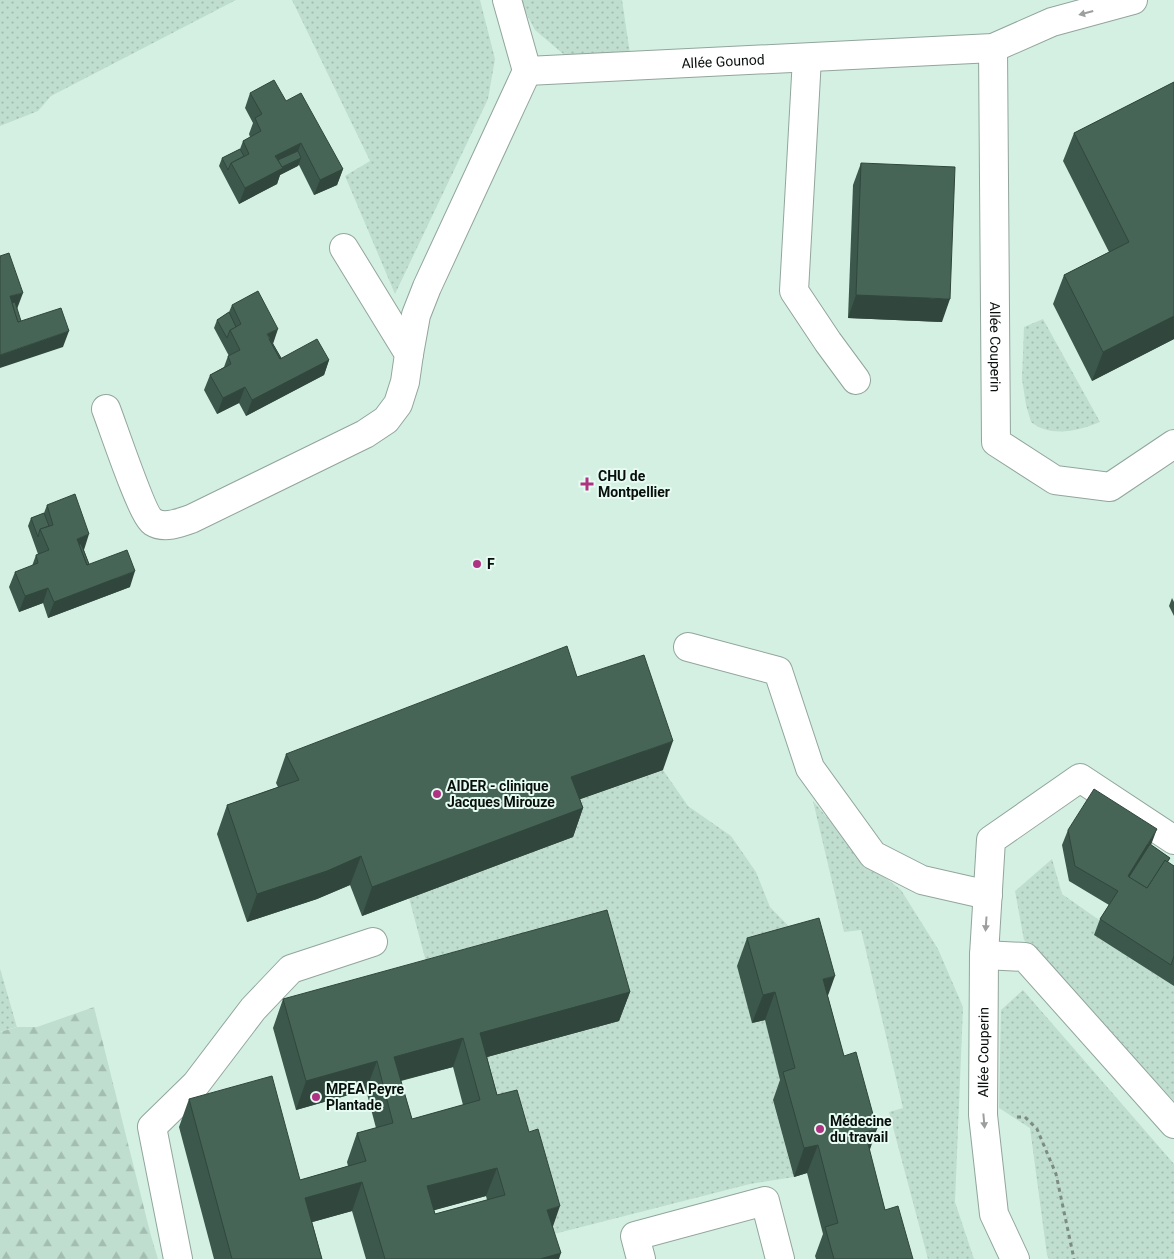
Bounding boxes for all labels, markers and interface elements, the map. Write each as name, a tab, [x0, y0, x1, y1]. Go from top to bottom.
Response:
one-way arrow	[1078, 9, 1093, 17]
street label: Allée Gounod	[681, 51, 765, 71]
street label: Allée Couperin	[987, 302, 1004, 392]
place label: CHU de Montpellier	[598, 468, 670, 500]
marker: CHU de Montpellier	[580, 477, 594, 491]
place label: F	[487, 556, 495, 572]
marker: F	[471, 558, 483, 570]
place label: AIDER - clinique Jacques Mirouze	[447, 778, 555, 810]
marker: AIDER - clinique Jacques Mirouze	[431, 788, 443, 800]
one-way arrow	[981, 916, 989, 932]
street label: Allée Couperin	[975, 1007, 992, 1097]
place label: MPEA Peyre Plantade	[326, 1081, 404, 1113]
marker: MPEA Peyre Plantade	[310, 1091, 322, 1103]
place label: Médecine du travail	[830, 1113, 892, 1145]
one-way arrow	[980, 1113, 988, 1129]
marker: Médecine du travail	[814, 1123, 826, 1135]

